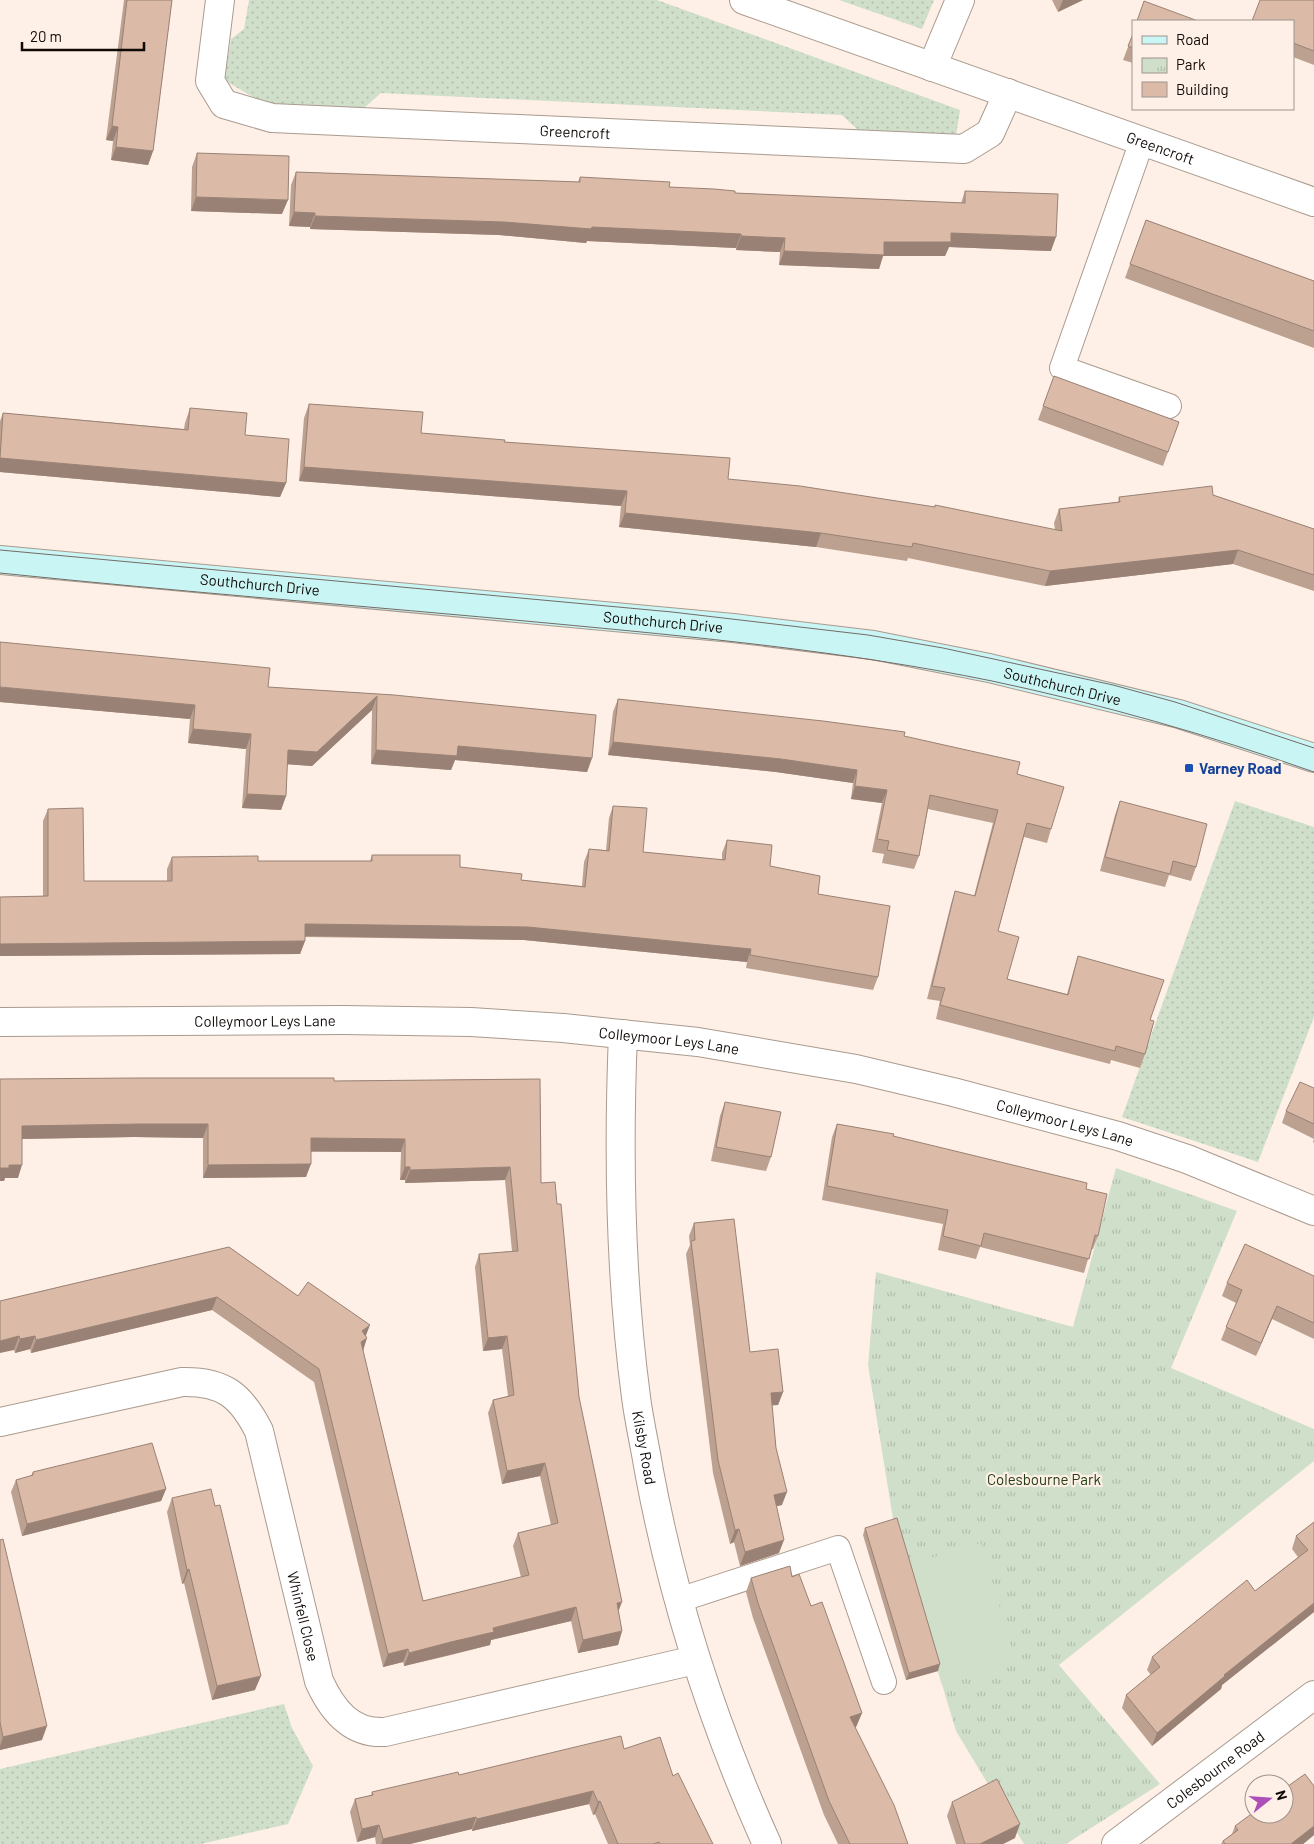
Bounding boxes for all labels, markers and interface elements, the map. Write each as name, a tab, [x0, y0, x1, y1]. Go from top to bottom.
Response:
scale bar	[22, 20, 145, 52]
legend	[1132, 20, 1294, 110]
text: 20 m	[30, 27, 62, 45]
text: Road	[1176, 30, 1209, 48]
text: Park	[1176, 55, 1206, 73]
text: Building	[1176, 80, 1229, 98]
street label: Greencroft	[539, 121, 611, 142]
street label: Greencroft	[1124, 127, 1197, 168]
street label: Southchurch Drive	[199, 570, 321, 599]
street label: Southchurch Drive	[602, 607, 724, 636]
street label: Southchurch Drive	[1002, 663, 1123, 709]
place label: Varney Road	[1199, 759, 1281, 777]
marker: Varney Road	[1183, 762, 1195, 774]
street label: Colleymoor Leys Lane	[194, 1011, 336, 1030]
street label: Colleymoor Leys Lane	[598, 1023, 741, 1058]
street label: Colleymoor Leys Lane	[995, 1095, 1136, 1150]
street label: Kilsby Road	[629, 1409, 660, 1486]
park label: Colesbourne Park	[987, 1470, 1101, 1488]
street label: Whinfell Close	[284, 1569, 323, 1663]
street label: Colesbourne Road	[1163, 1727, 1268, 1812]
north arrow	[1244, 1774, 1294, 1824]
text: N	[1272, 1788, 1291, 1802]

